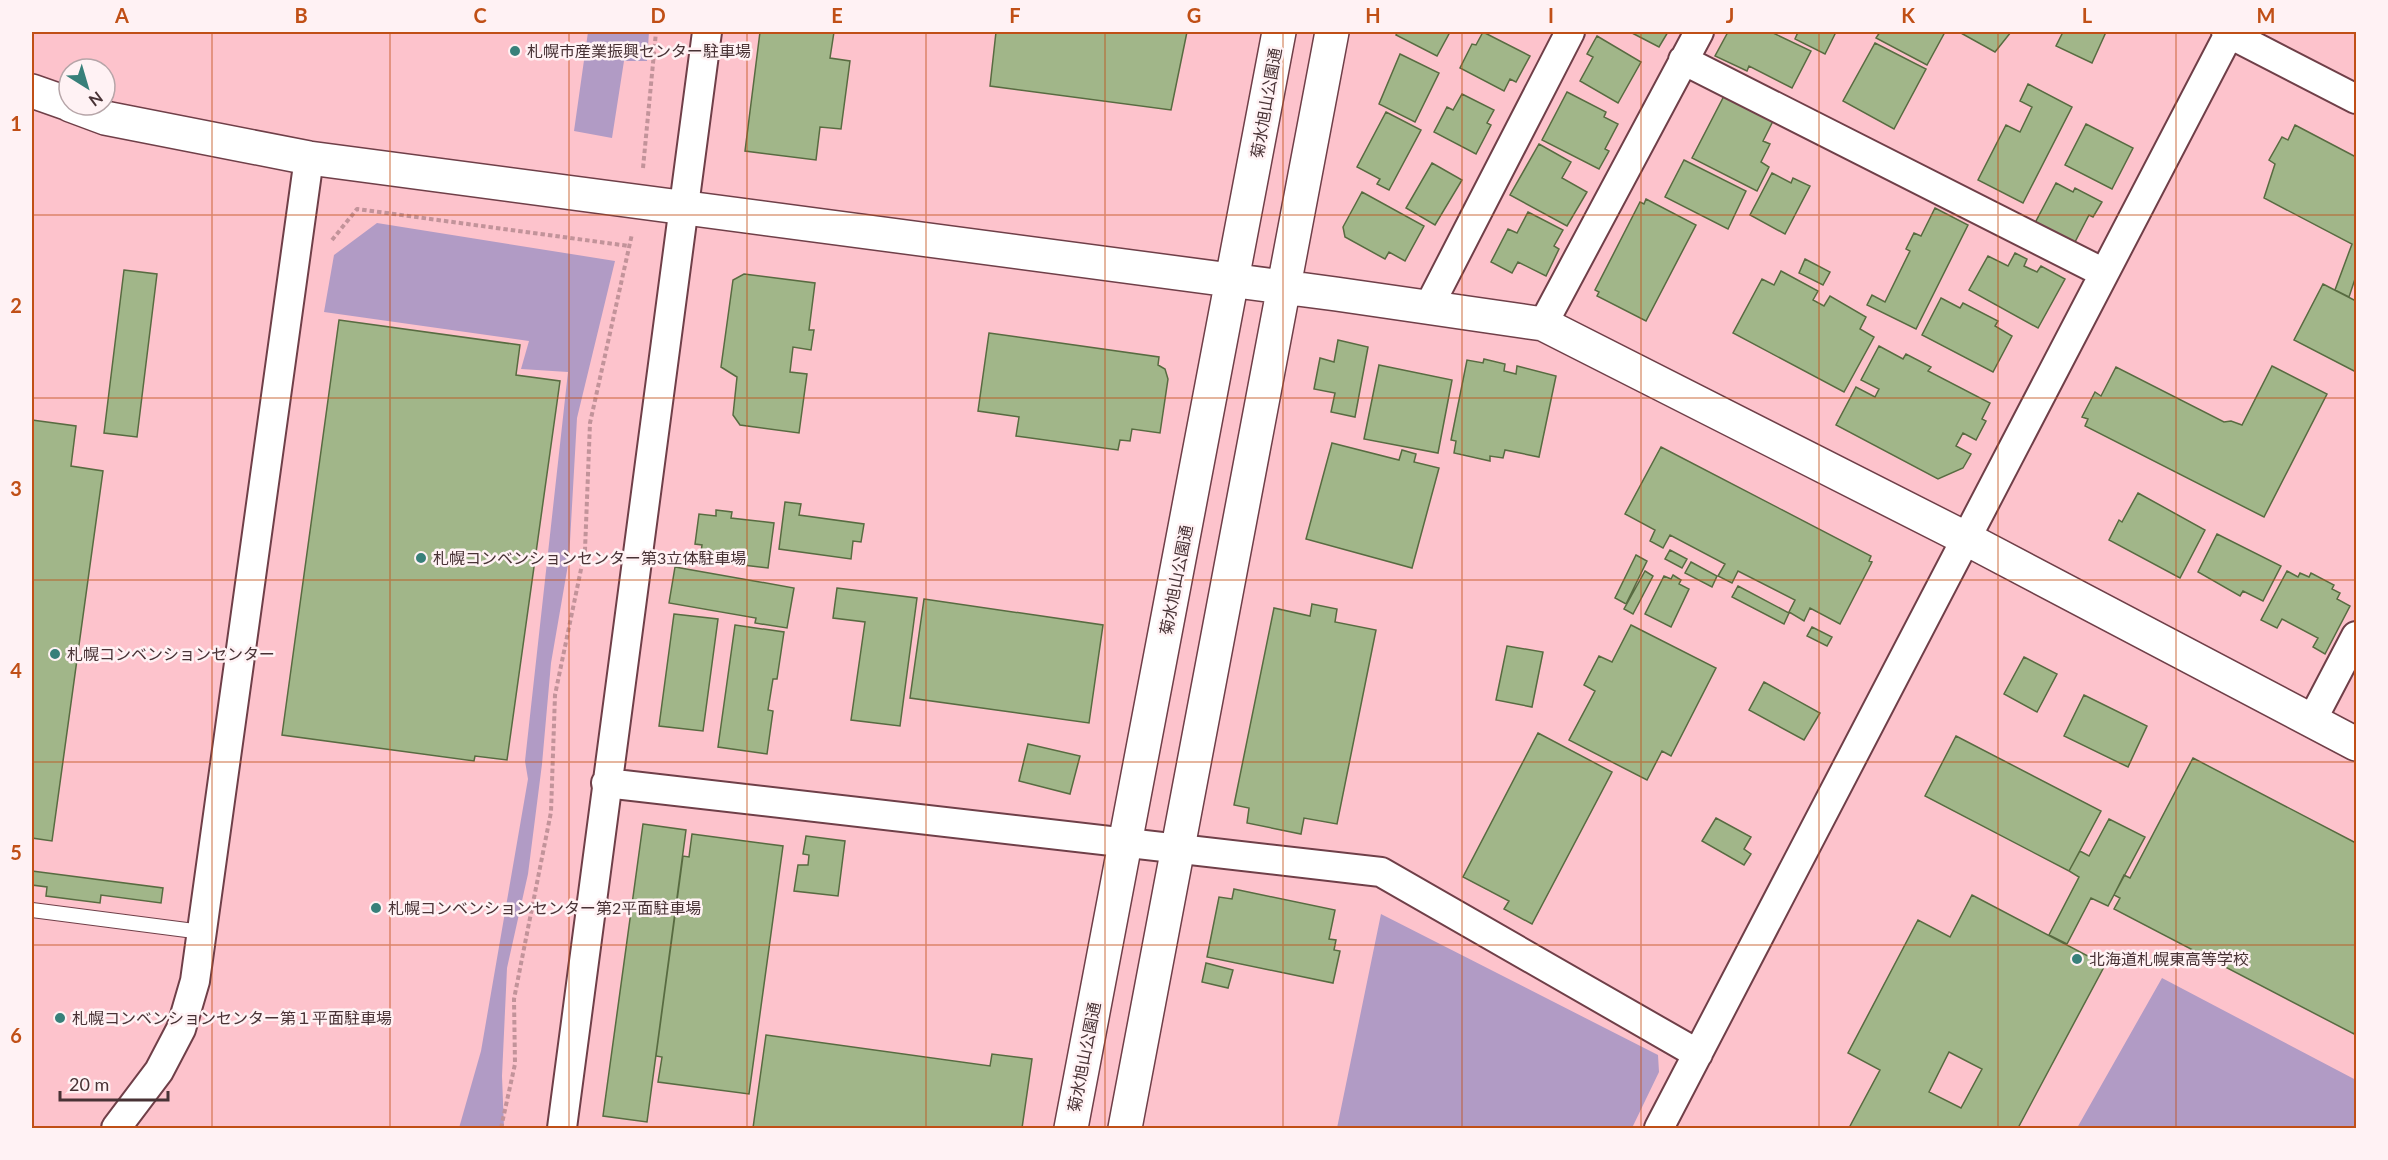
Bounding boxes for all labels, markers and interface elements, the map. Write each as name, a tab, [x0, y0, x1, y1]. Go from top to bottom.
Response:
text: A	[114, 3, 129, 27]
text: B	[294, 3, 308, 27]
text: C	[473, 3, 487, 27]
text: D	[650, 3, 666, 27]
text: E	[831, 3, 843, 27]
text: F	[1009, 3, 1021, 27]
text: G	[1187, 3, 1201, 27]
text: H	[1365, 3, 1381, 27]
text: I	[1548, 3, 1554, 27]
text: J	[1726, 3, 1734, 27]
text: K	[1901, 3, 1915, 27]
text: L	[2082, 3, 2093, 27]
text: M	[2257, 3, 2275, 27]
place label: 札幌市産業振興センター駐車場	[527, 41, 751, 60]
marker: 札幌市産業振興センター駐車場	[508, 44, 522, 58]
street label: 菊水旭山公園通	[1246, 46, 1285, 160]
north arrow	[57, 57, 117, 117]
text: N	[86, 88, 107, 111]
text: 1	[10, 111, 22, 135]
text: 2	[10, 293, 22, 317]
text: 3	[10, 476, 22, 500]
street label: 菊水旭山公園通	[1155, 523, 1196, 637]
place label: 札幌コンベンションセンター第3立体駐車場	[433, 548, 746, 567]
marker: 札幌コンベンションセンター第3立体駐車場	[414, 551, 428, 565]
place label: 札幌コンベンションセンター	[67, 644, 275, 663]
marker: 札幌コンベンションセンター	[48, 647, 62, 661]
text: 4	[10, 658, 22, 682]
text: 5	[10, 840, 22, 864]
place label: 札幌コンベンションセンター第2平面駐車場	[388, 898, 701, 917]
marker: 札幌コンベンションセンター第2平面駐車場	[369, 901, 383, 915]
place label: 北海道札幌東高等学校	[2089, 949, 2249, 968]
marker: 北海道札幌東高等学校	[2070, 952, 2084, 966]
street label: 菊水旭山公園通	[1063, 1000, 1104, 1114]
place label: 札幌コンベンションセンター第１平面駐車場	[72, 1008, 392, 1027]
marker: 札幌コンベンションセンター第１平面駐車場	[53, 1011, 67, 1025]
text: 6	[10, 1023, 22, 1047]
scale bar	[60, 1064, 168, 1102]
text: 20 m	[69, 1073, 109, 1095]

